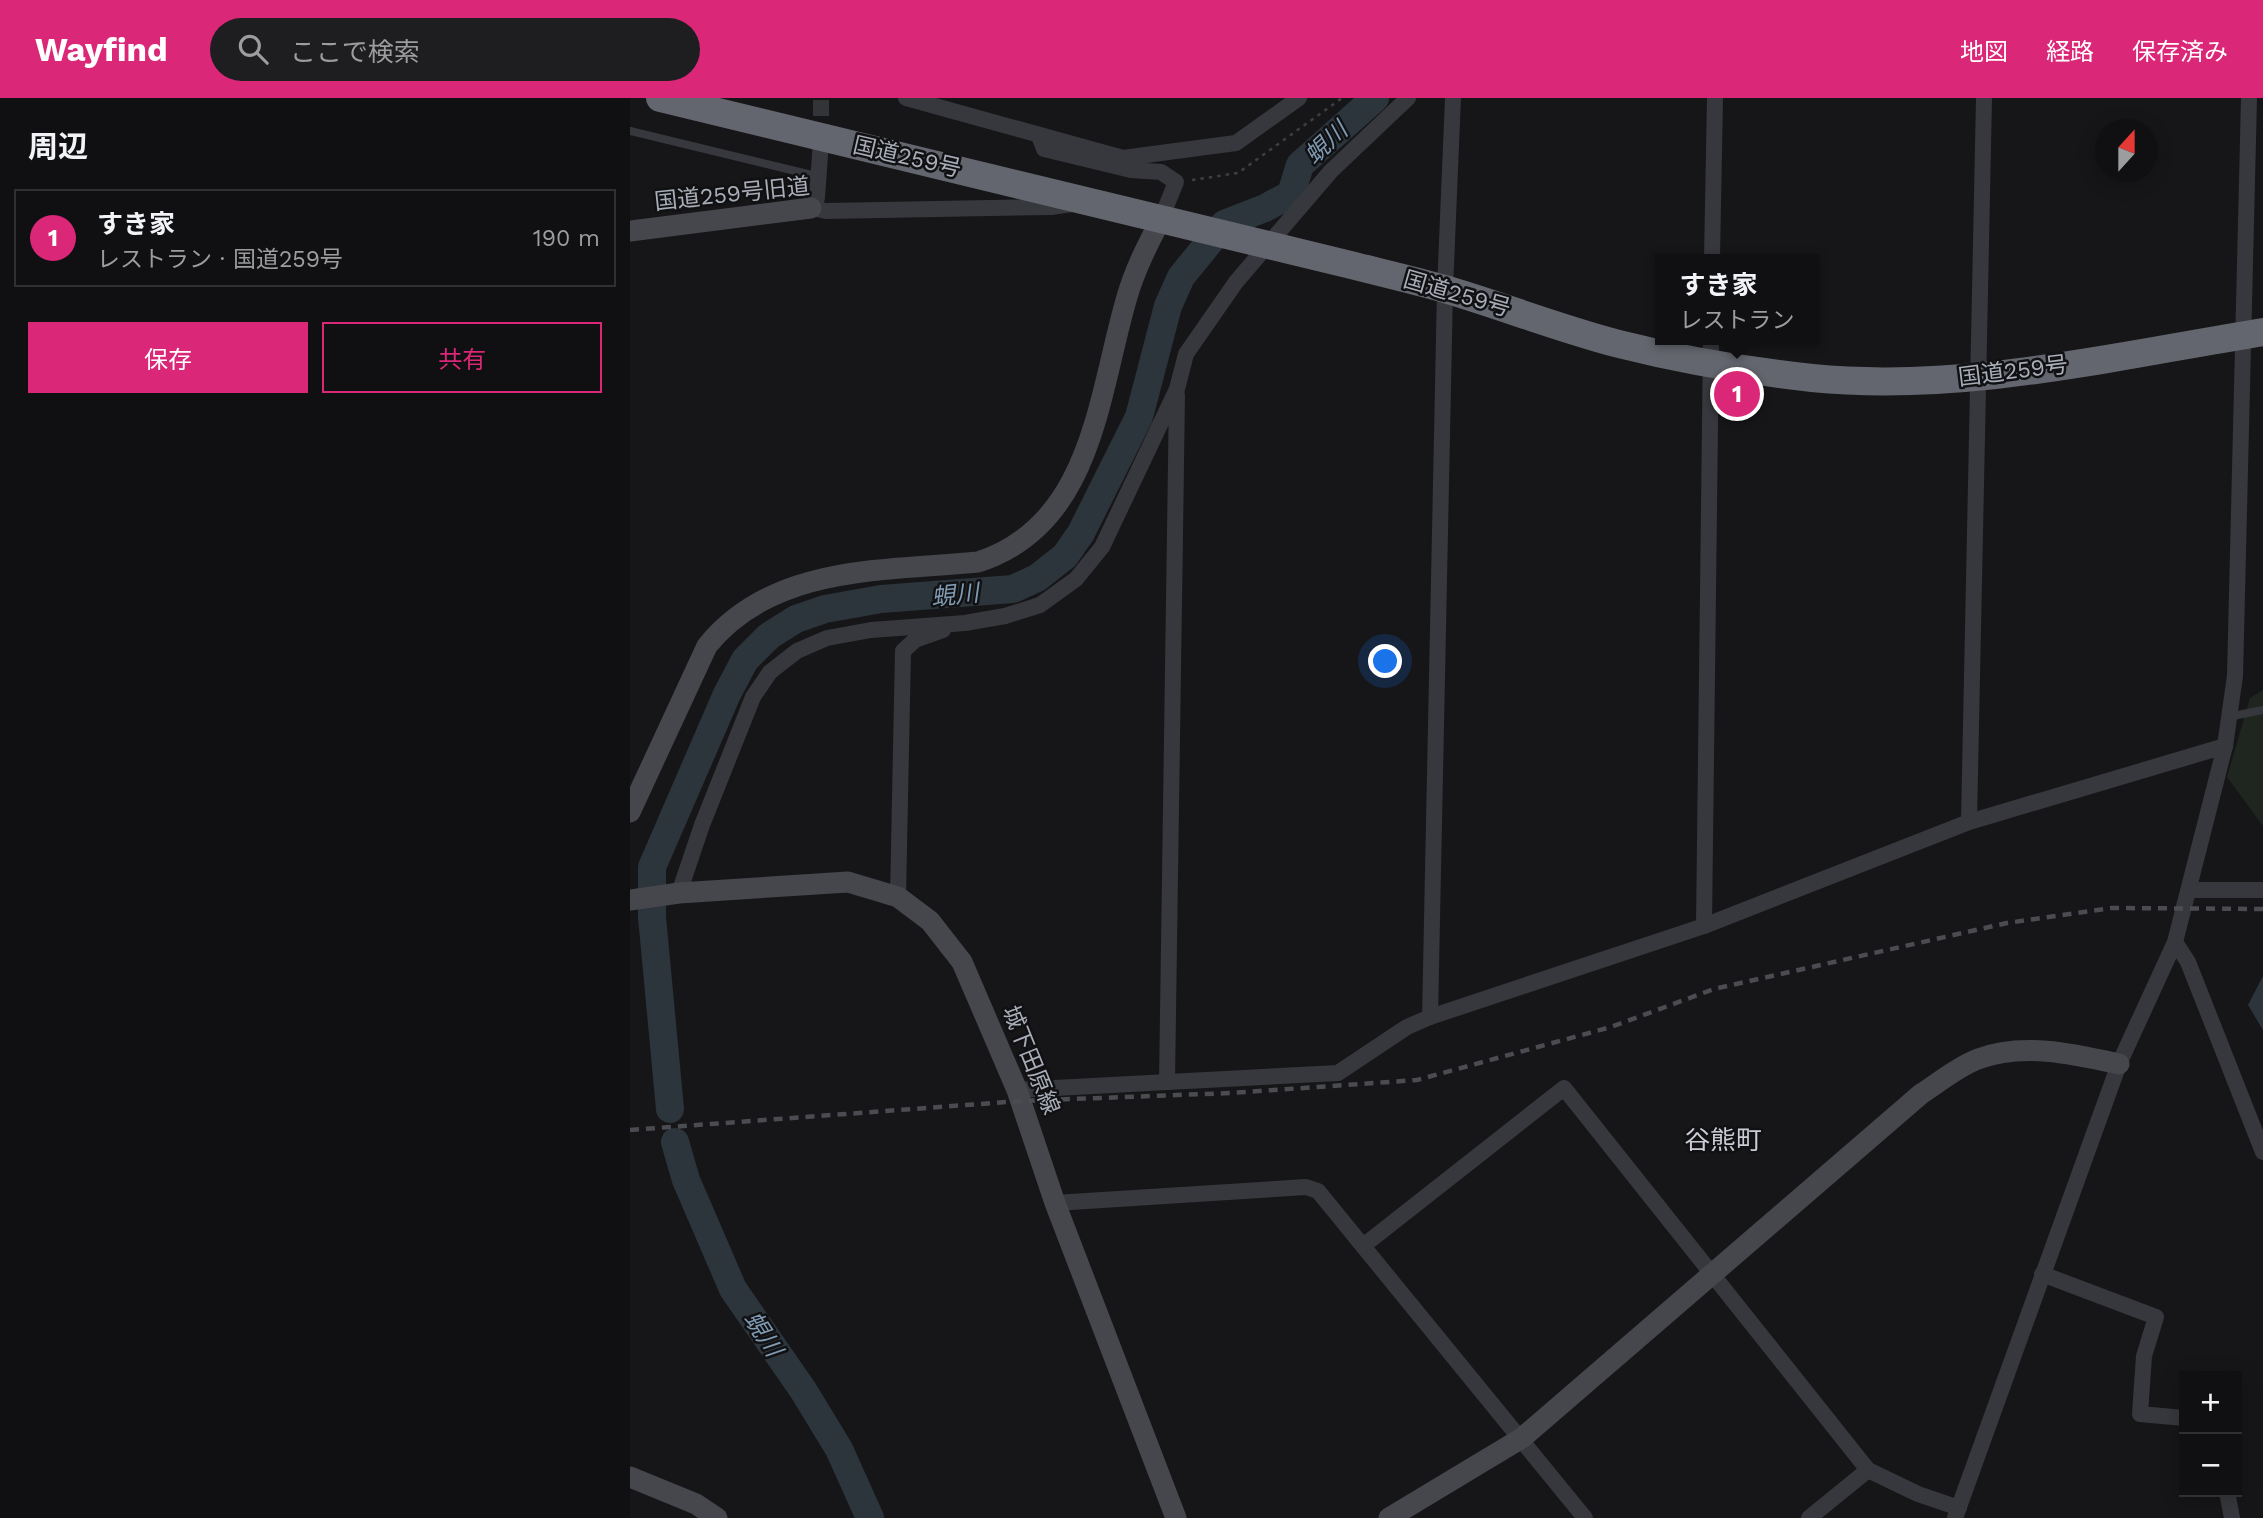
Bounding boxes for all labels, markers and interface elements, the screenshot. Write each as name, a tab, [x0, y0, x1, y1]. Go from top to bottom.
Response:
search box	[210, 18, 700, 81]
text: Wayfind	[35, 30, 168, 69]
icon: search	[234, 30, 272, 68]
text: ここで検索	[290, 37, 420, 67]
text: 地図	[1960, 38, 2008, 66]
text: 経路	[2046, 38, 2094, 66]
text: 保存済み	[2132, 38, 2228, 66]
water label: 蜆川	[1299, 114, 1355, 170]
north arrow	[2095, 119, 2158, 182]
text: 周辺	[28, 129, 88, 164]
street label: 国道259号	[850, 131, 964, 183]
street label: 国道259号旧道	[653, 172, 811, 216]
text: すき家	[97, 209, 175, 239]
text: 1	[48, 225, 58, 252]
text: 190 m	[533, 225, 600, 252]
text: レストラン · 国道259号	[97, 246, 343, 273]
popup	[1655, 254, 1819, 345]
street label: 国道259号	[1400, 266, 1514, 322]
text: すき家	[1680, 270, 1758, 300]
text: レストラン	[1680, 307, 1795, 334]
button: 保存	[28, 322, 308, 393]
button: 共有	[322, 322, 602, 393]
street label: 国道259号	[1957, 351, 2069, 391]
pin: 1	[1714, 368, 1760, 420]
water label: 蜆川	[930, 578, 983, 611]
your location	[1368, 644, 1402, 678]
street label: 城下田原線	[997, 1002, 1065, 1118]
district label: 谷熊町	[1684, 1125, 1762, 1155]
water label: 蜆川	[738, 1306, 789, 1364]
map controls	[2179, 1371, 2242, 1497]
button: +	[2179, 1371, 2242, 1434]
button: −	[2179, 1434, 2242, 1497]

